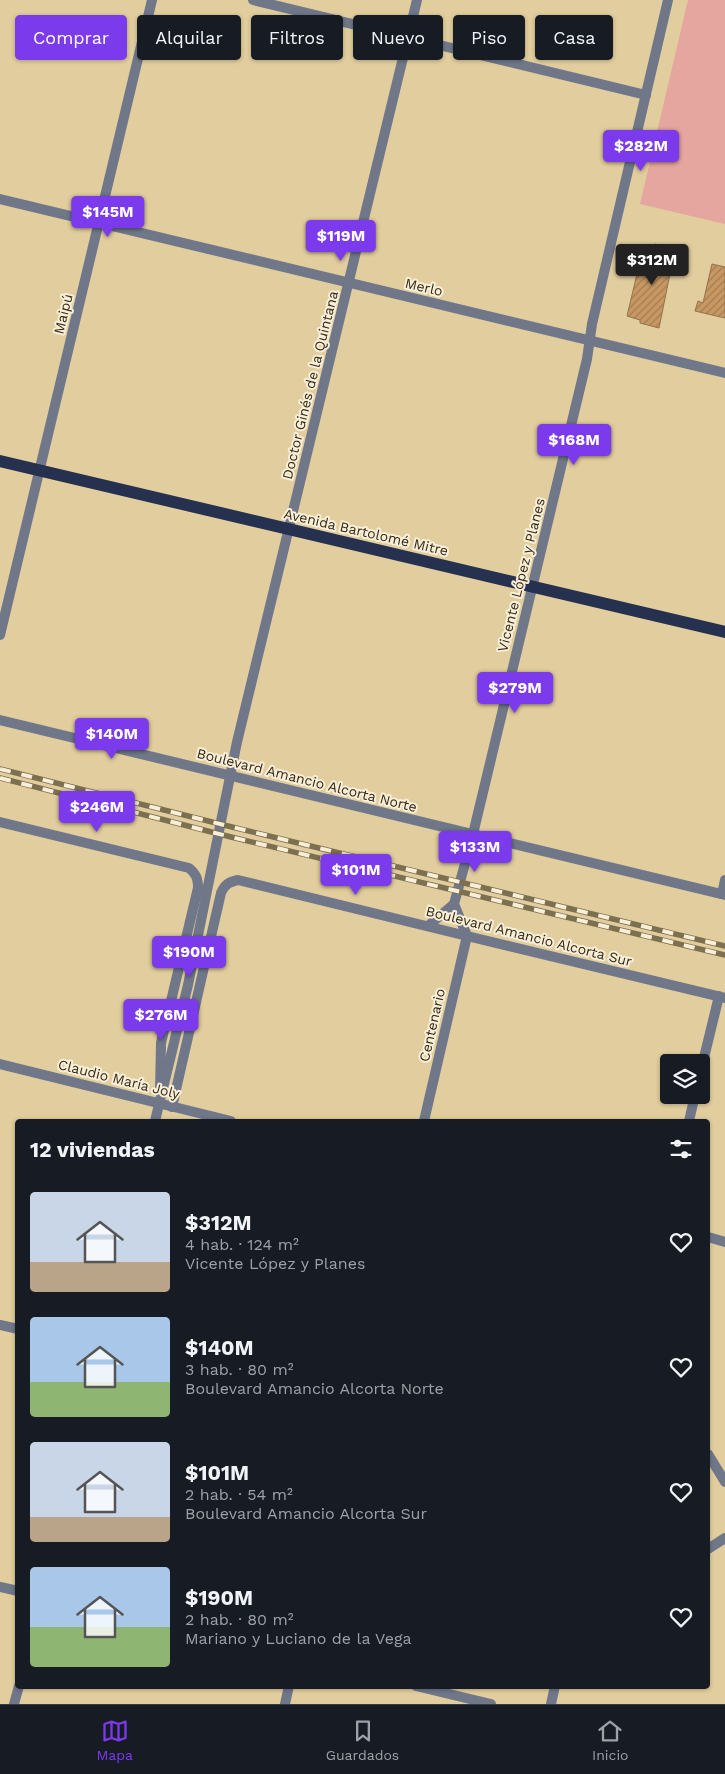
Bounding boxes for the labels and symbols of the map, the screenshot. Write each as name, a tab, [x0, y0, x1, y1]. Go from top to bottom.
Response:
pin: $282M	[606, 130, 676, 172]
pin: $145M	[73, 196, 143, 238]
pin: $119M	[306, 220, 376, 262]
pin: $312M	[617, 244, 687, 286]
street label: Merlo	[404, 275, 444, 299]
street label: Doctor Ginés de la Quintana	[279, 289, 341, 481]
street label: Maipú	[50, 292, 76, 336]
pin: $168M	[539, 424, 609, 466]
street label: Vicente López y Planes	[494, 496, 548, 654]
street label: Avenida Bartolomé Mitre	[282, 505, 450, 559]
pin: $279M	[480, 672, 550, 714]
pin: $140M	[77, 718, 147, 760]
street label: Boulevard Amancio Alcorta Norte	[195, 745, 419, 815]
pin: $246M	[62, 790, 132, 833]
pin: $133M	[440, 830, 510, 873]
pin: $101M	[321, 854, 391, 896]
street label: Boulevard Amancio Alcorta Sur	[424, 903, 634, 969]
pin: $190M	[154, 936, 224, 978]
street label: Centenario	[416, 987, 448, 1063]
pin: $276M	[126, 998, 196, 1041]
street label: Claudio María Joly	[57, 1056, 182, 1102]

